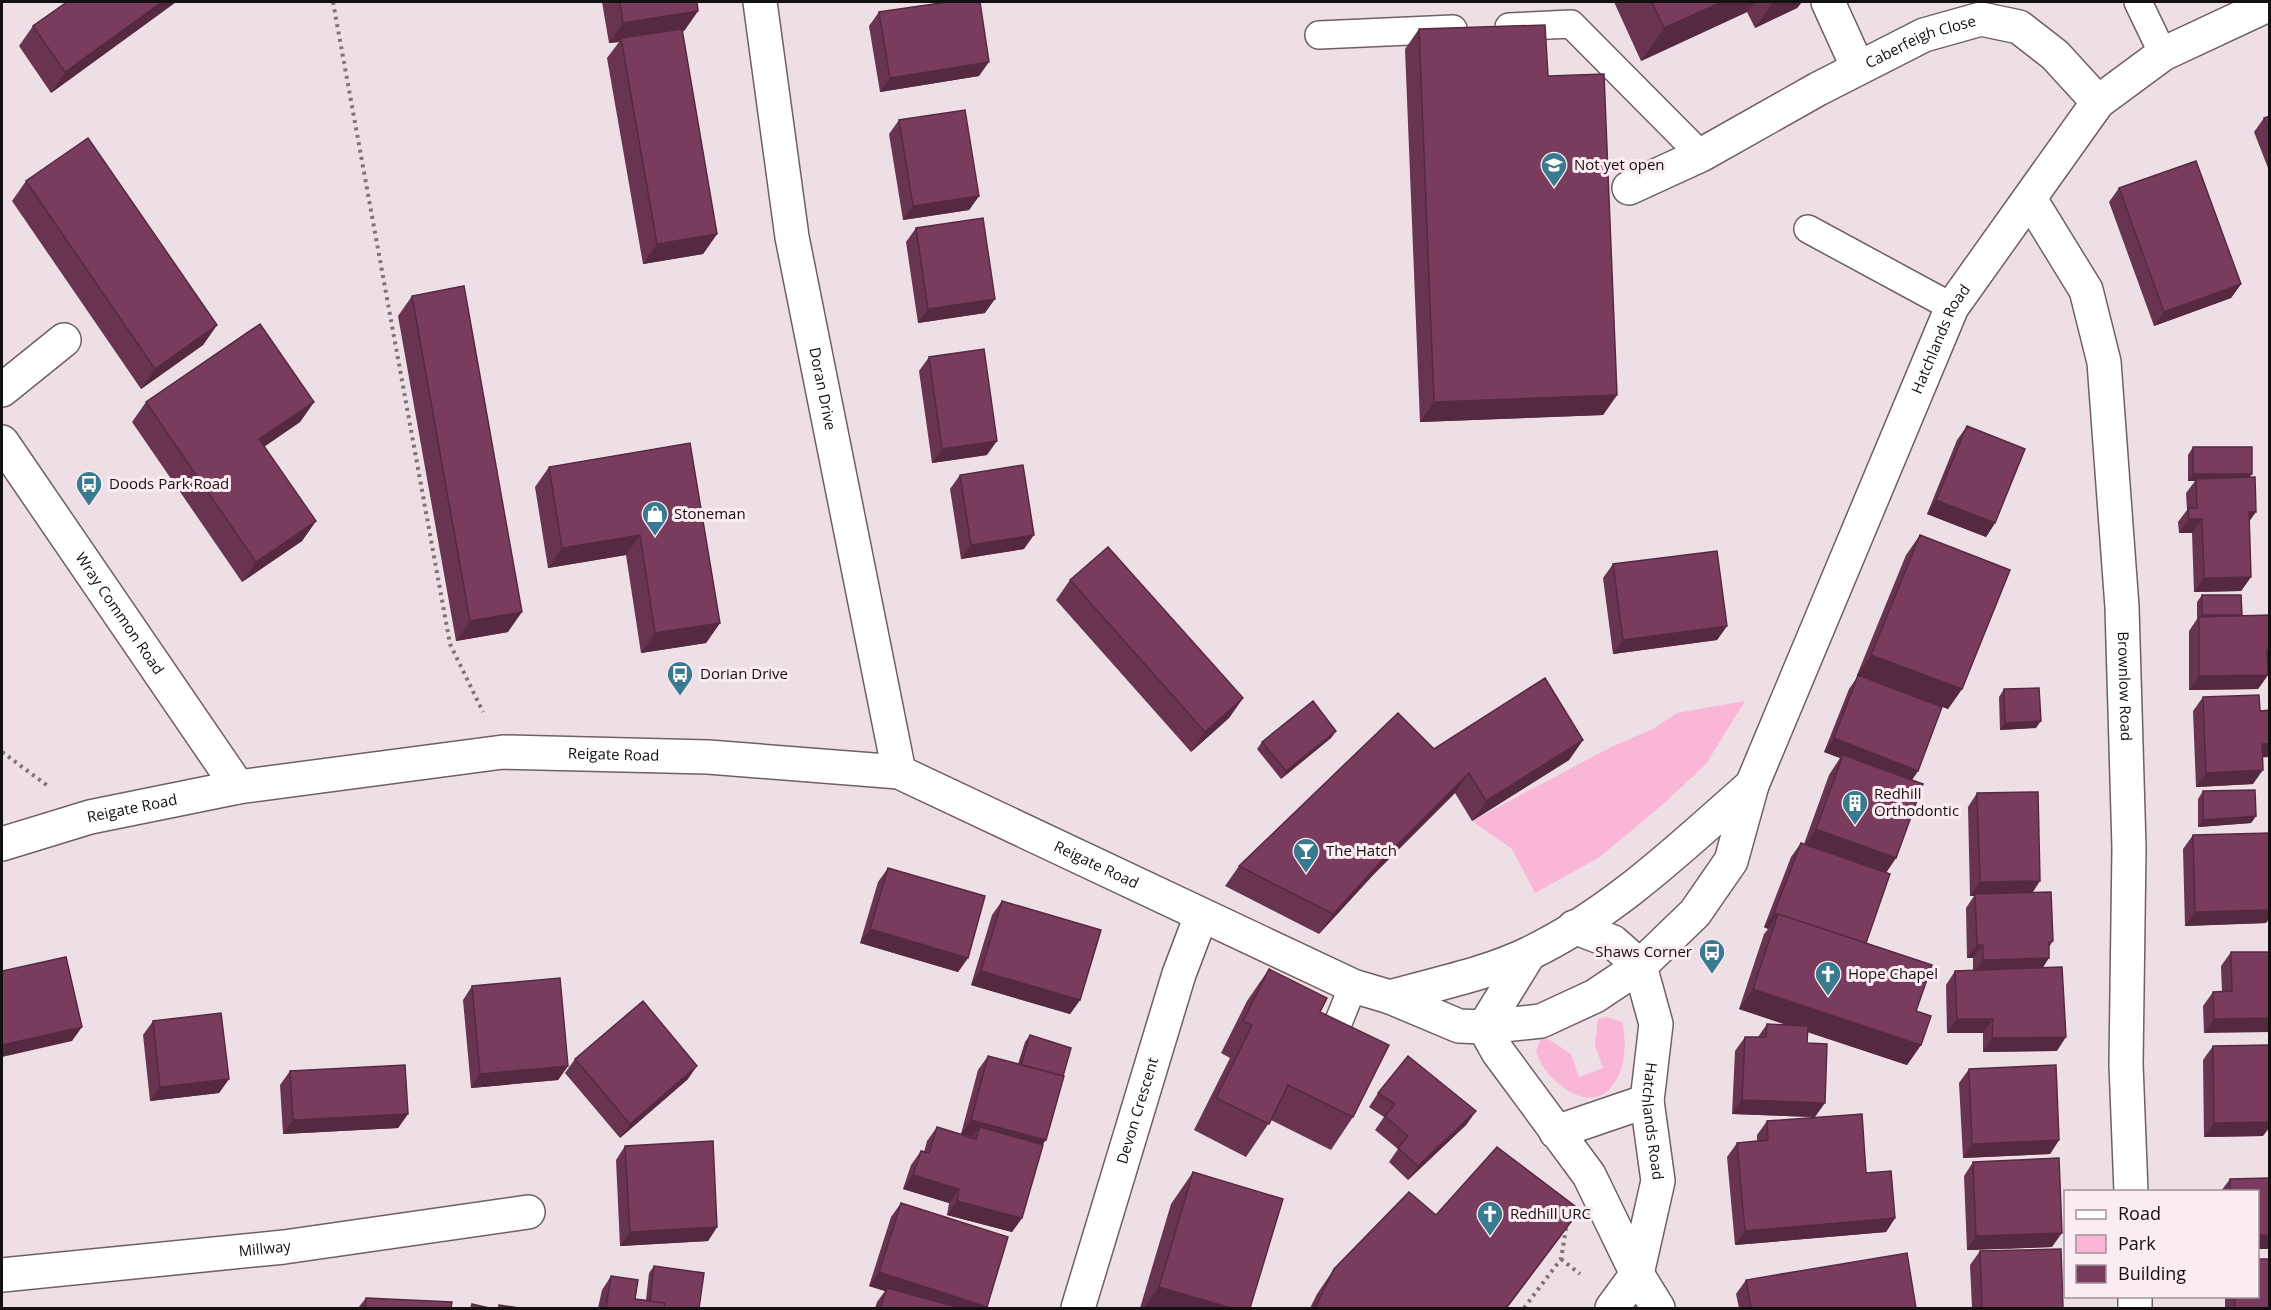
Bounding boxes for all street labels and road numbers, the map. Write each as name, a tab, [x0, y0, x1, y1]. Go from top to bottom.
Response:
street label: Caberfeigh Close	[1862, 10, 1978, 72]
street label: Hatchlands Road	[1906, 280, 1974, 396]
street label: Doran Drive	[805, 345, 841, 432]
street label: Wray Common Road	[71, 548, 169, 678]
street label: Brownlow Road	[2114, 631, 2137, 741]
street label: Reigate Road	[568, 743, 660, 765]
street label: Reigate Road	[85, 789, 179, 826]
street label: Reigate Road	[1051, 835, 1142, 893]
street label: Devon Crescent	[1111, 1055, 1162, 1166]
street label: Hatchlands Road	[1638, 1061, 1669, 1181]
street label: Millway	[238, 1235, 292, 1260]

